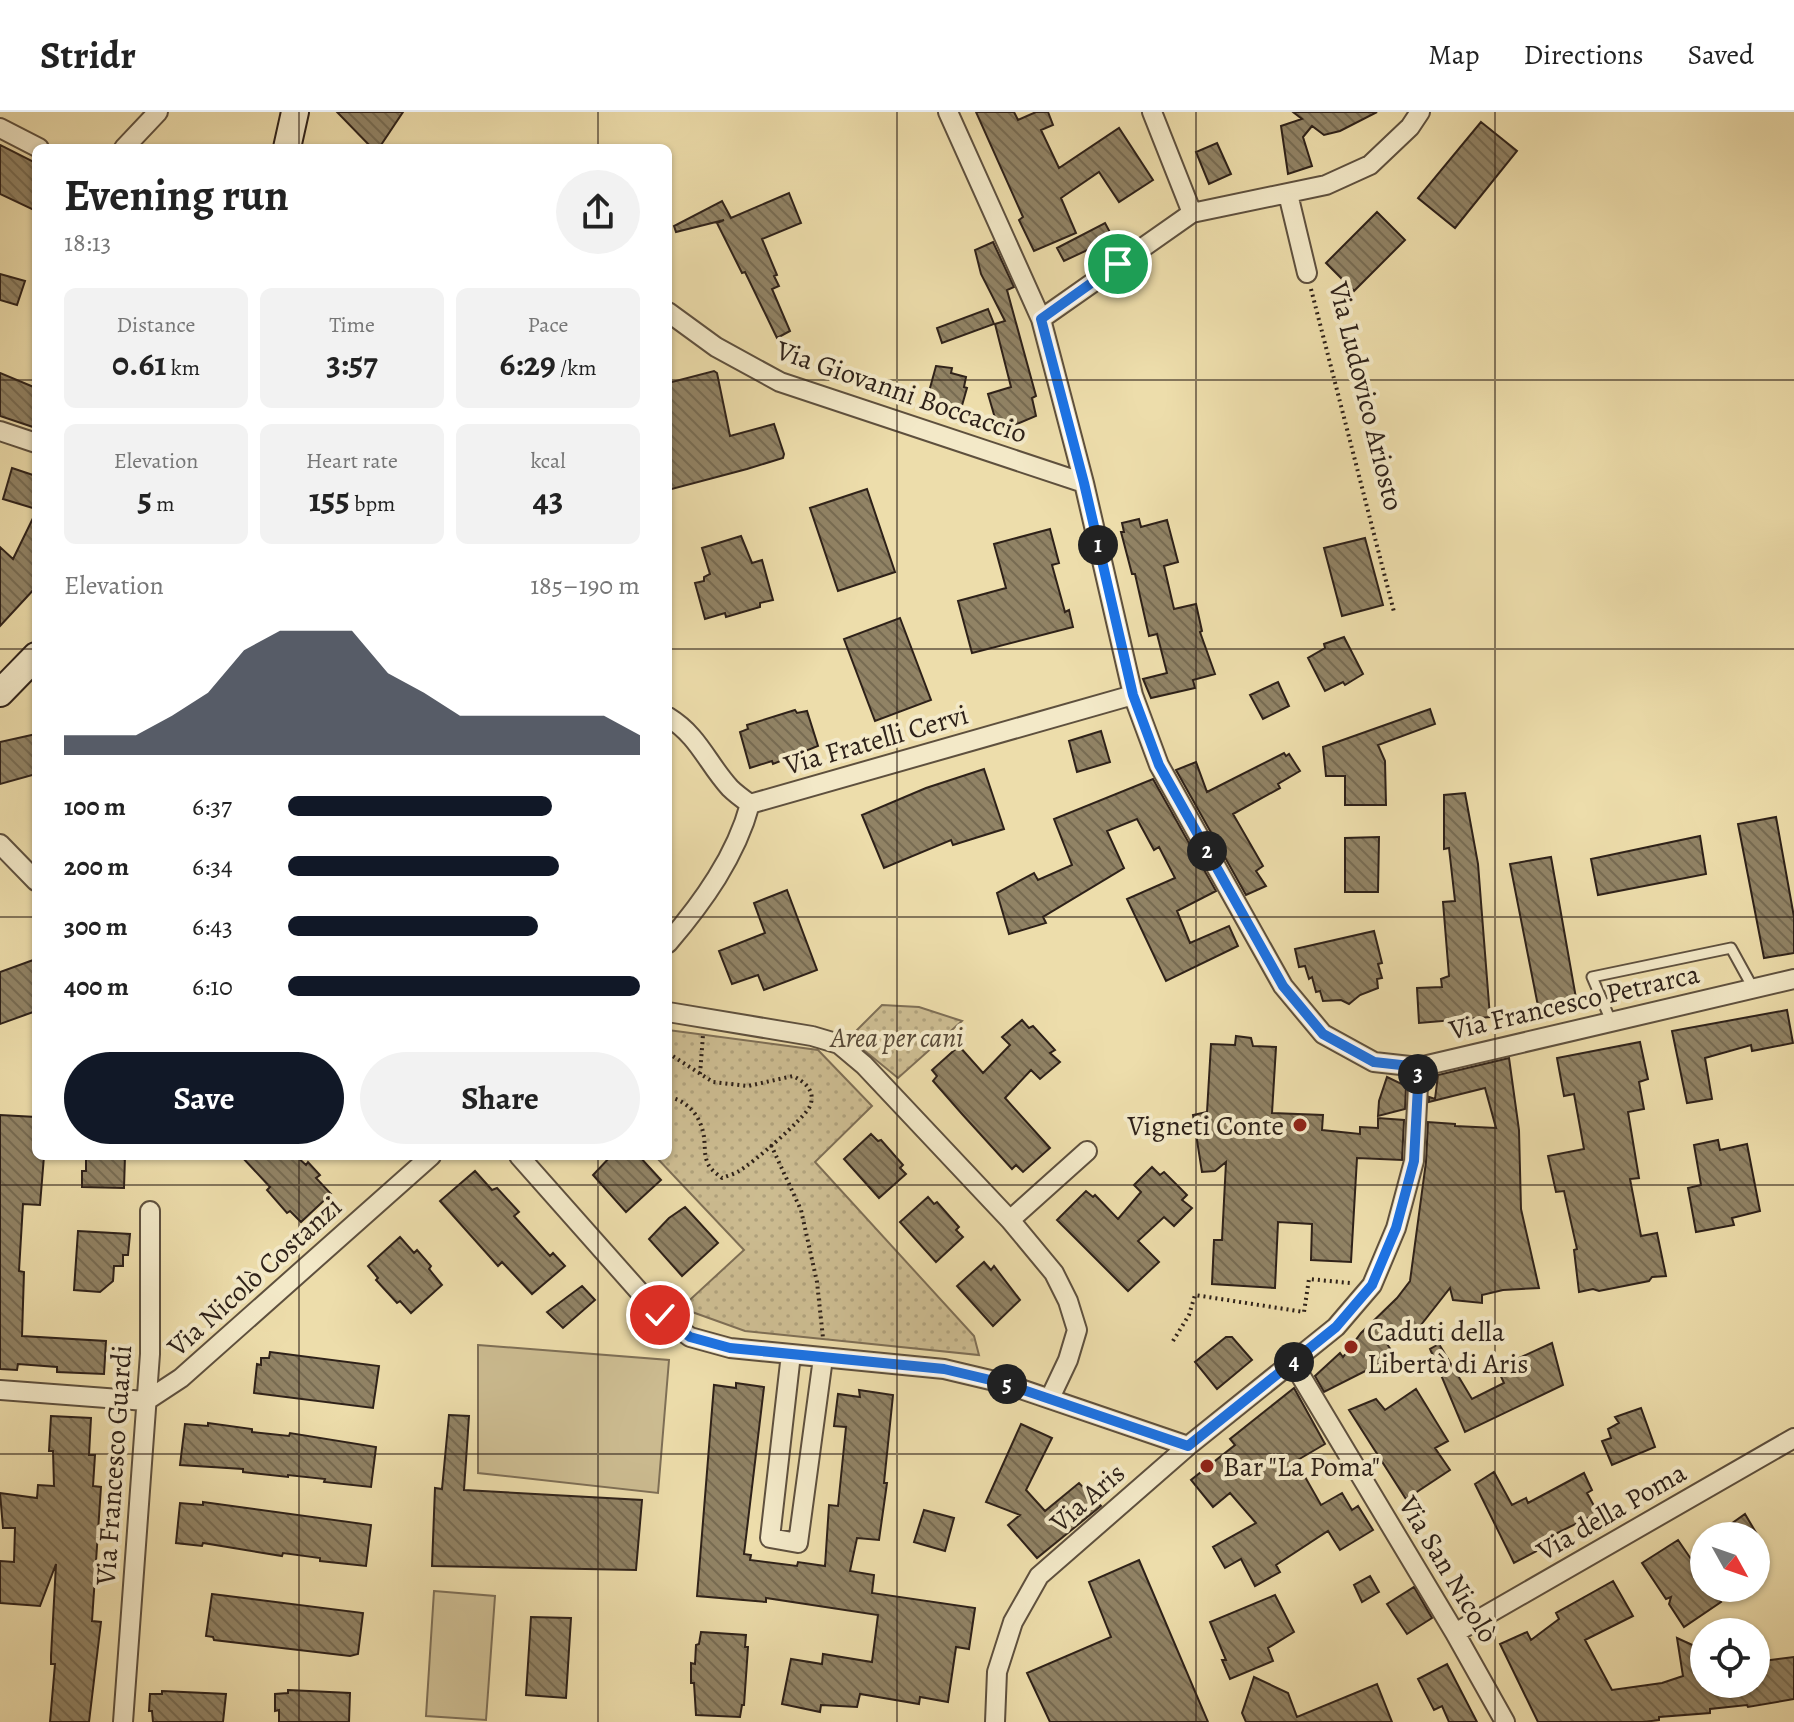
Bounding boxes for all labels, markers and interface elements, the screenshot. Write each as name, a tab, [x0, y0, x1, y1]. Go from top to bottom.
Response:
text: Stridr	[40, 29, 136, 81]
text: Map	[1428, 36, 1479, 74]
text: Directions	[1523, 36, 1644, 74]
text: Saved	[1688, 36, 1754, 74]
text: Evening run	[64, 165, 289, 225]
button: share	[556, 170, 640, 254]
text: 18:13	[64, 225, 111, 260]
pin	[1084, 230, 1152, 298]
icon: arrive	[1096, 242, 1140, 286]
street label: Via Ludovico Ariosto	[1319, 277, 1413, 515]
text: Distance	[117, 310, 195, 340]
text: Time	[329, 310, 375, 340]
text: Pace	[528, 310, 568, 340]
street label: Via Giovanni Boccaccio	[770, 331, 1032, 453]
text: 0.61	[112, 340, 166, 387]
text: 3:57	[326, 340, 378, 387]
text: 6:29	[500, 340, 556, 387]
text: km	[166, 353, 200, 383]
text: /km	[556, 353, 596, 383]
text: Elevation	[114, 446, 198, 476]
text: Heart rate	[306, 446, 398, 476]
text: kcal	[530, 446, 566, 476]
text: 5	[137, 476, 152, 523]
text: 155	[309, 476, 350, 523]
text: 43	[533, 476, 563, 523]
text: m	[152, 489, 175, 519]
text: bpm	[350, 489, 395, 519]
pin: 1	[1078, 525, 1118, 565]
text: 1	[1094, 530, 1102, 560]
text: Elevation	[64, 568, 164, 603]
text: 185–190 m	[530, 568, 640, 603]
street label: Via Fratelli Cervi	[779, 696, 973, 785]
text: 100 m	[64, 789, 126, 824]
text: 6:37	[192, 789, 232, 824]
pin: 2	[1187, 831, 1227, 871]
text: 2	[1202, 836, 1212, 866]
text: 200 m	[64, 849, 129, 884]
text: 6:34	[192, 849, 233, 884]
text: 300 m	[64, 909, 128, 944]
text: 6:43	[192, 909, 233, 944]
street label: Via Francesco Petrarca	[1444, 955, 1703, 1049]
text: 400 m	[64, 969, 129, 1004]
text: 6:10	[192, 969, 233, 1004]
park label: Area per cani	[828, 1019, 964, 1057]
button: Save	[64, 1052, 344, 1144]
button: Share	[360, 1052, 640, 1144]
pin: 3	[1398, 1054, 1438, 1094]
text: 3	[1413, 1059, 1423, 1089]
place label: Vigneti Conte	[1127, 1107, 1284, 1145]
marker: Vigneti Conte	[1291, 1116, 1309, 1134]
street label: Via Nicolò Costanzi	[159, 1188, 350, 1366]
pin	[626, 1281, 694, 1349]
icon: check	[638, 1293, 682, 1337]
place label: Caduti della Libertà di Aris	[1367, 1313, 1529, 1383]
marker: Caduti della Libertà di Aris	[1342, 1338, 1360, 1356]
pin: 4	[1274, 1342, 1314, 1382]
street label: Via Francesco Guardi	[87, 1344, 141, 1588]
text: 4	[1289, 1347, 1299, 1377]
pin: 5	[987, 1364, 1027, 1404]
text: 5	[1002, 1369, 1012, 1399]
place label: Bar "La Poma"	[1223, 1448, 1380, 1486]
street label: Via della Poma	[1529, 1454, 1693, 1571]
street label: Via Aris	[1041, 1455, 1133, 1542]
marker: Bar "La Poma"	[1198, 1457, 1216, 1475]
street label: Via San Nicolò	[1389, 1488, 1507, 1650]
north arrow	[1690, 1522, 1770, 1602]
map controls	[1690, 1522, 1770, 1698]
button: locate	[1690, 1618, 1770, 1698]

